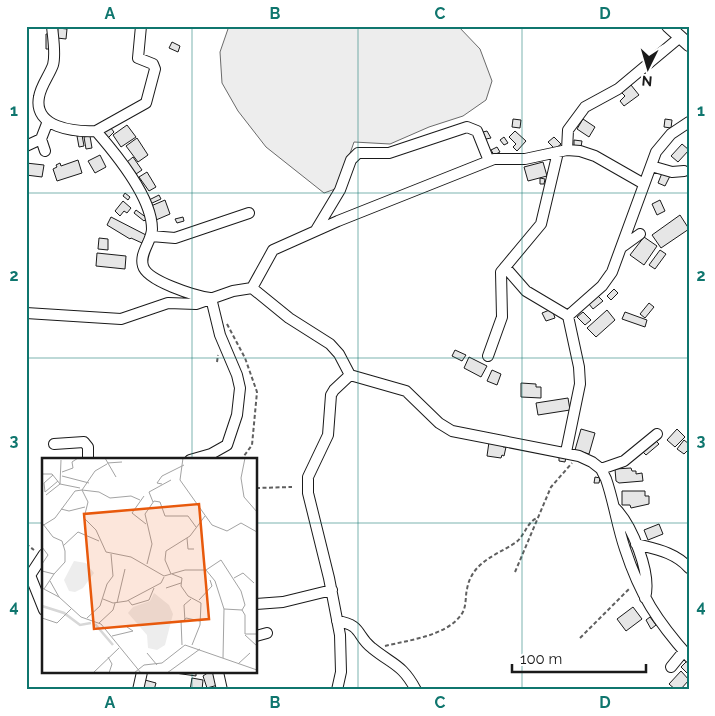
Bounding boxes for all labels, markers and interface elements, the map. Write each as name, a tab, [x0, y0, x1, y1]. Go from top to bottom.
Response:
text: A	[105, 4, 116, 23]
text: B	[270, 4, 281, 23]
text: C	[435, 4, 446, 23]
text: D	[599, 4, 611, 23]
north arrow	[622, 42, 672, 92]
text: N	[641, 73, 653, 89]
text: 1	[10, 101, 18, 120]
text: 1	[697, 101, 705, 120]
text: 2	[9, 266, 19, 285]
text: 2	[696, 266, 706, 285]
text: 3	[10, 431, 19, 450]
text: 3	[697, 431, 706, 450]
inset map	[42, 458, 258, 674]
text: 4	[9, 597, 19, 616]
text: 4	[696, 597, 706, 616]
scale bar	[512, 641, 646, 673]
text: 100 m	[520, 650, 562, 668]
text: A	[105, 693, 116, 712]
text: B	[270, 693, 281, 712]
text: C	[435, 693, 446, 712]
text: D	[599, 693, 611, 712]

